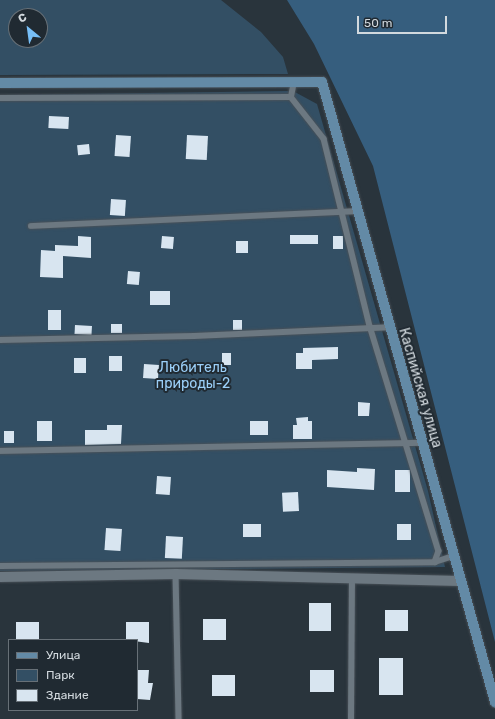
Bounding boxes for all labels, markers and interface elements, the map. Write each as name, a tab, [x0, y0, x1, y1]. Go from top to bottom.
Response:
north arrow	[8, 8, 48, 48]
scale bar	[359, 8, 449, 34]
text: С	[16, 10, 29, 26]
text: 50 m	[364, 16, 392, 30]
street label: Каспийская улица	[395, 326, 445, 450]
park label: Любитель природы-2	[156, 360, 230, 392]
legend	[8, 639, 138, 711]
text: Улица	[46, 648, 80, 662]
text: Парк	[46, 668, 75, 682]
text: Здание	[46, 688, 89, 702]

